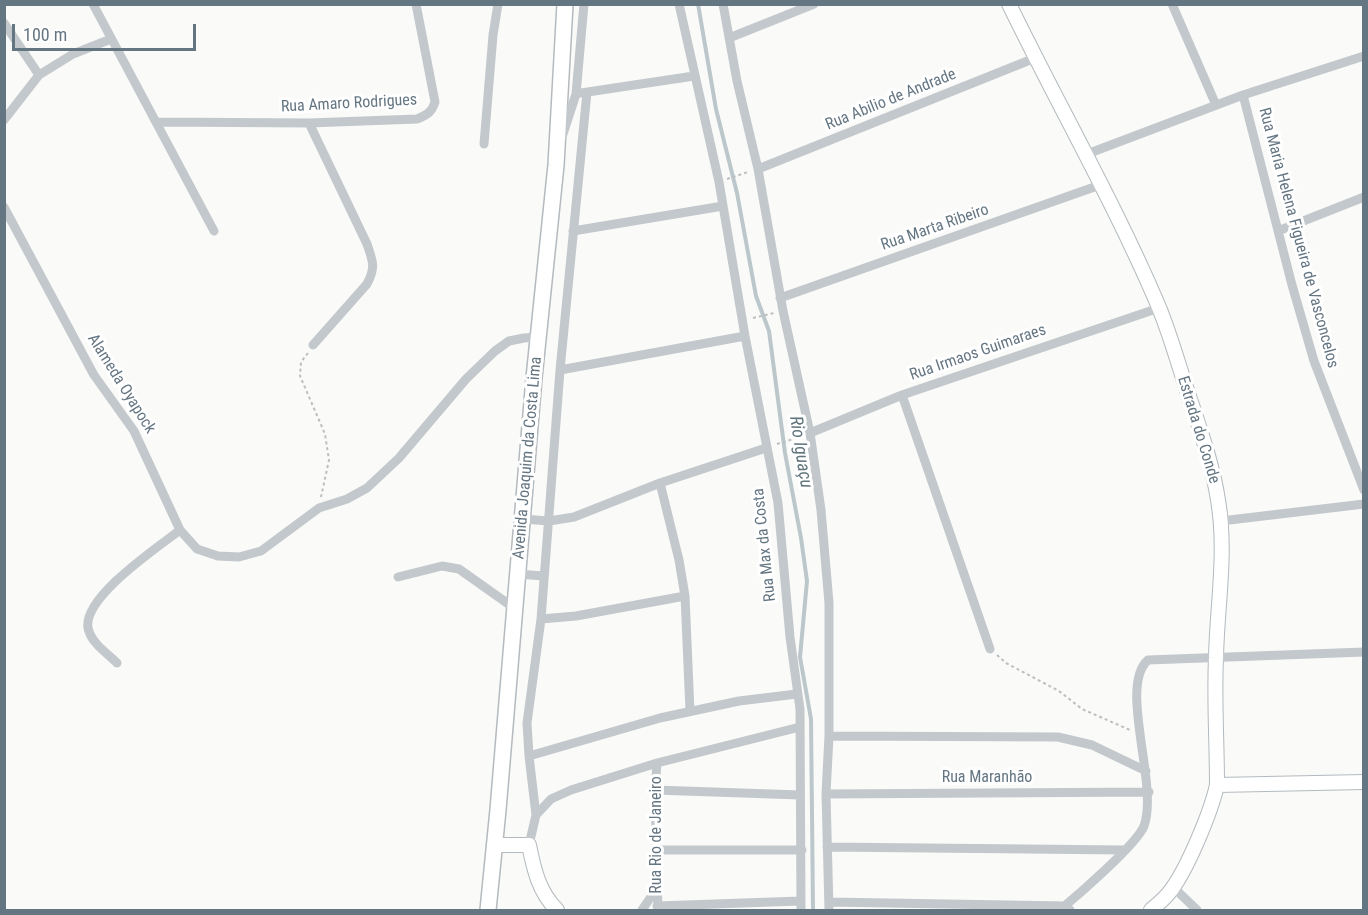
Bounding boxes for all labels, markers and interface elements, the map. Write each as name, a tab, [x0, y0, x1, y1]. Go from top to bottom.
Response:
scale bar	[15, 12, 200, 50]
text: 100 m	[23, 24, 67, 45]
street label: Rua Abilio de Andrade	[823, 65, 959, 135]
street label: Rua Amaro Rodrigues	[280, 91, 418, 117]
street label: Rua Maria Helena Figueira de Vasconcelos	[1254, 106, 1342, 370]
street label: Rua Marta Ribeiro	[879, 201, 991, 255]
street label: Rua Irmaos Guimaraes	[907, 321, 1049, 385]
street label: Alameda Oyapock	[83, 331, 159, 437]
street label: Avenida Joaquim da Costa Lima	[510, 356, 546, 560]
street label: Estrada do Conde	[1173, 374, 1223, 486]
water label: Rio Iguaçu	[784, 415, 816, 489]
street label: Rua Max da Costa	[749, 487, 781, 603]
street label: Rua Maranhão	[942, 768, 1032, 788]
street label: Rua Rio de Janeiro	[647, 776, 667, 894]

